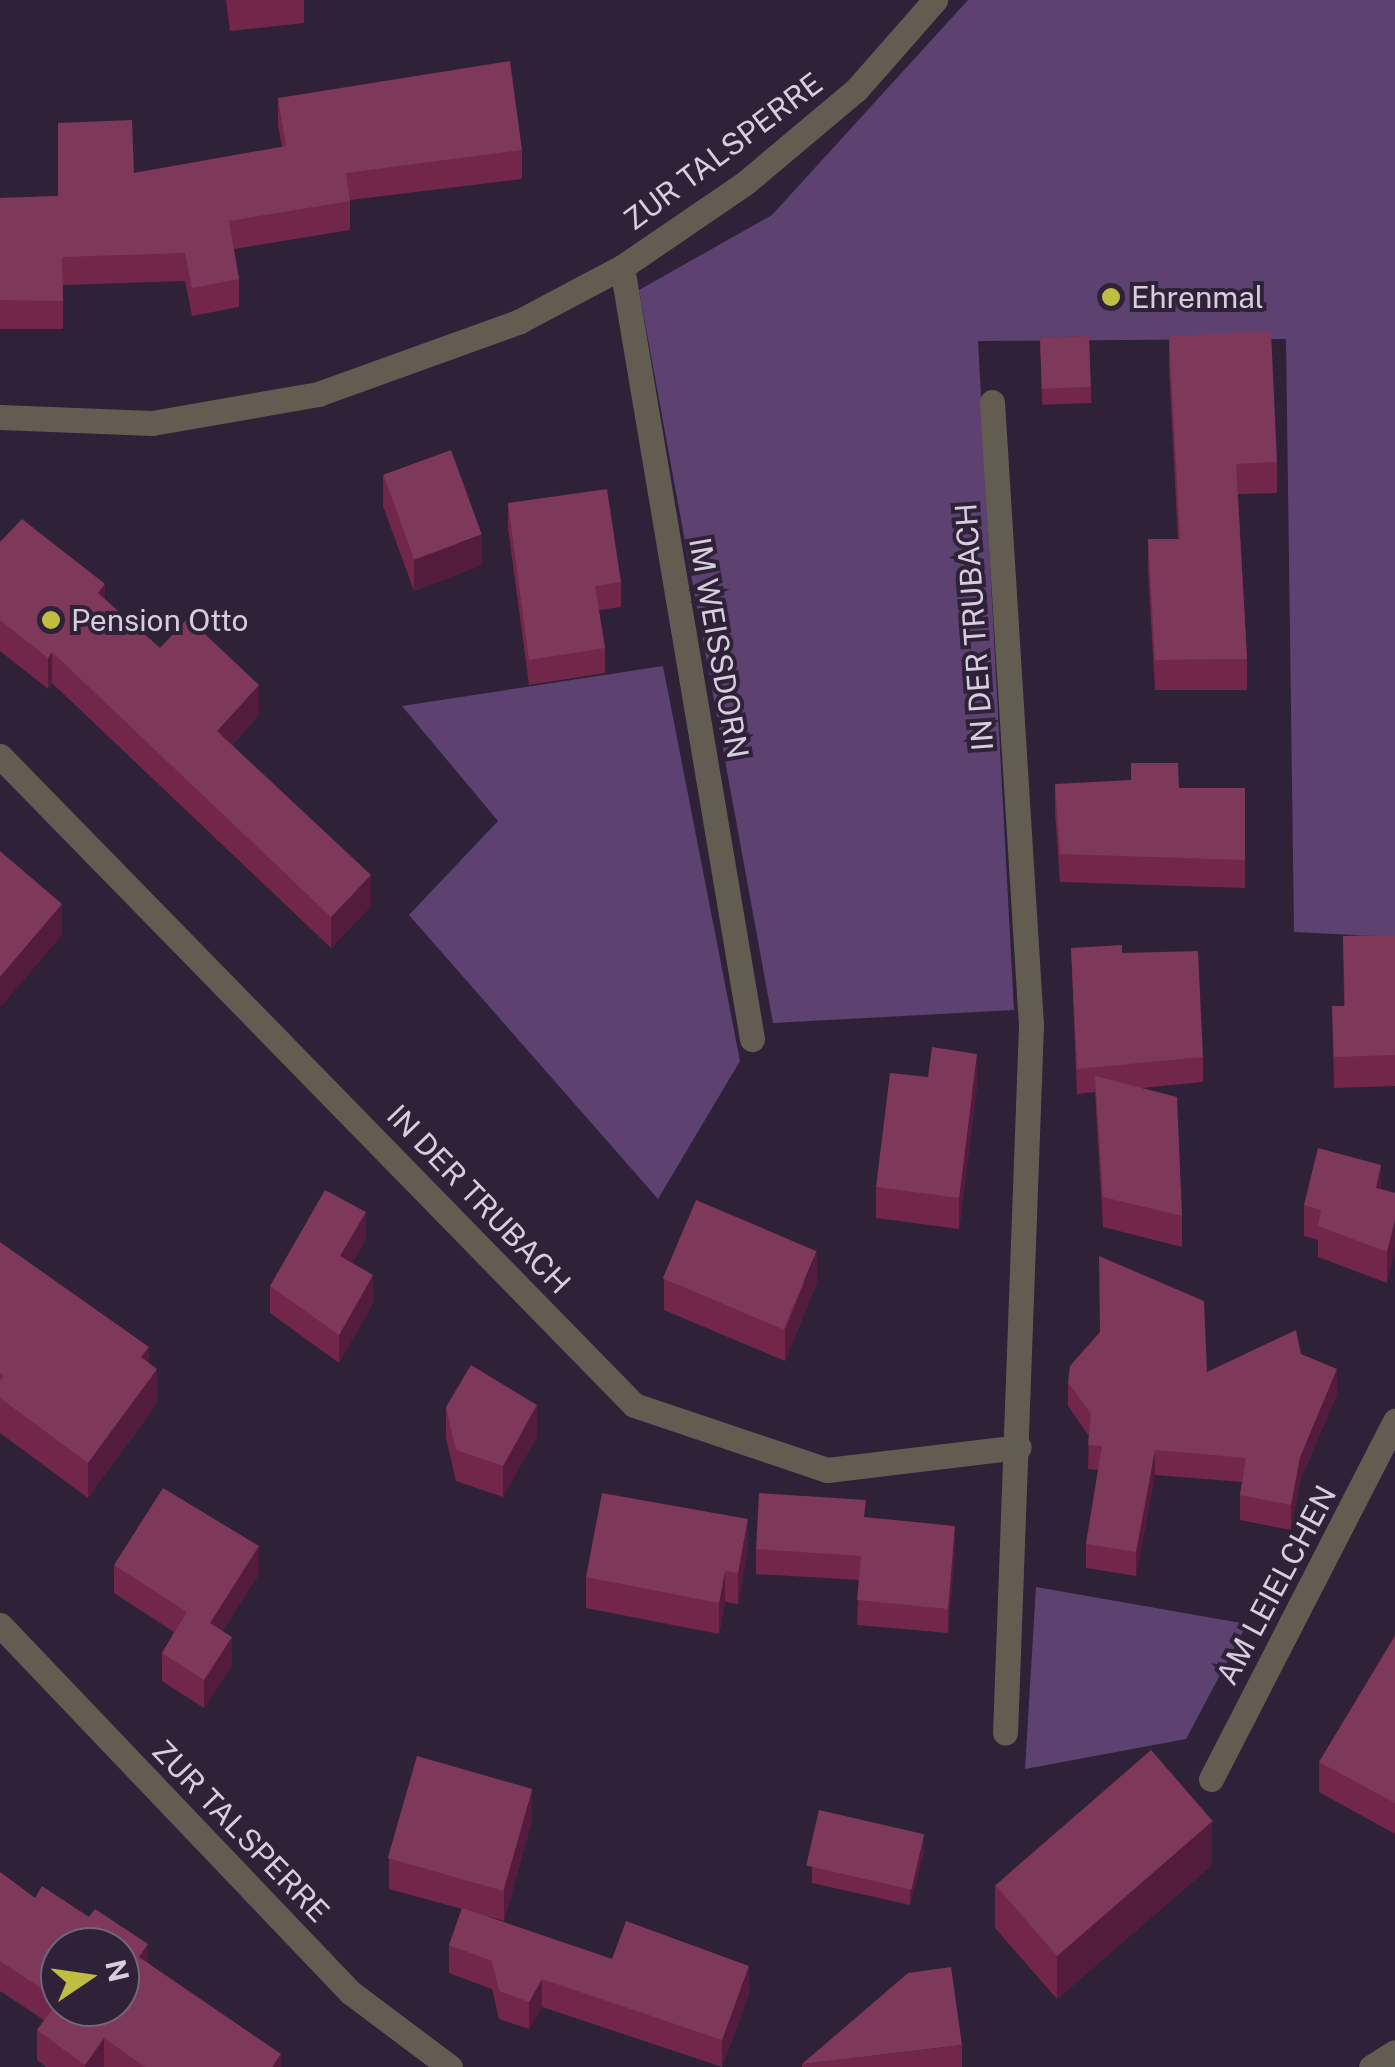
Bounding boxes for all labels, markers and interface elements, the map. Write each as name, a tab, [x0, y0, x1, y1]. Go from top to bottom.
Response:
street label: ZUR TALSPERRE	[617, 65, 829, 237]
place label: Ehrenmal	[1131, 279, 1264, 315]
marker: Ehrenmal	[1100, 286, 1122, 308]
street label: IN DER TRUBACH	[947, 502, 1001, 752]
street label: IM WEISSDORN	[682, 534, 756, 762]
place label: Pension Otto	[71, 602, 248, 638]
marker: Pension Otto	[40, 609, 62, 631]
street label: IN DER TRUBACH	[380, 1097, 578, 1301]
street label: AM LEIELCHEN	[1208, 1479, 1344, 1691]
street label: ZUR TALSPERRE	[145, 1733, 337, 1929]
north arrow	[40, 1927, 140, 2027]
text: N	[99, 1956, 136, 1985]

